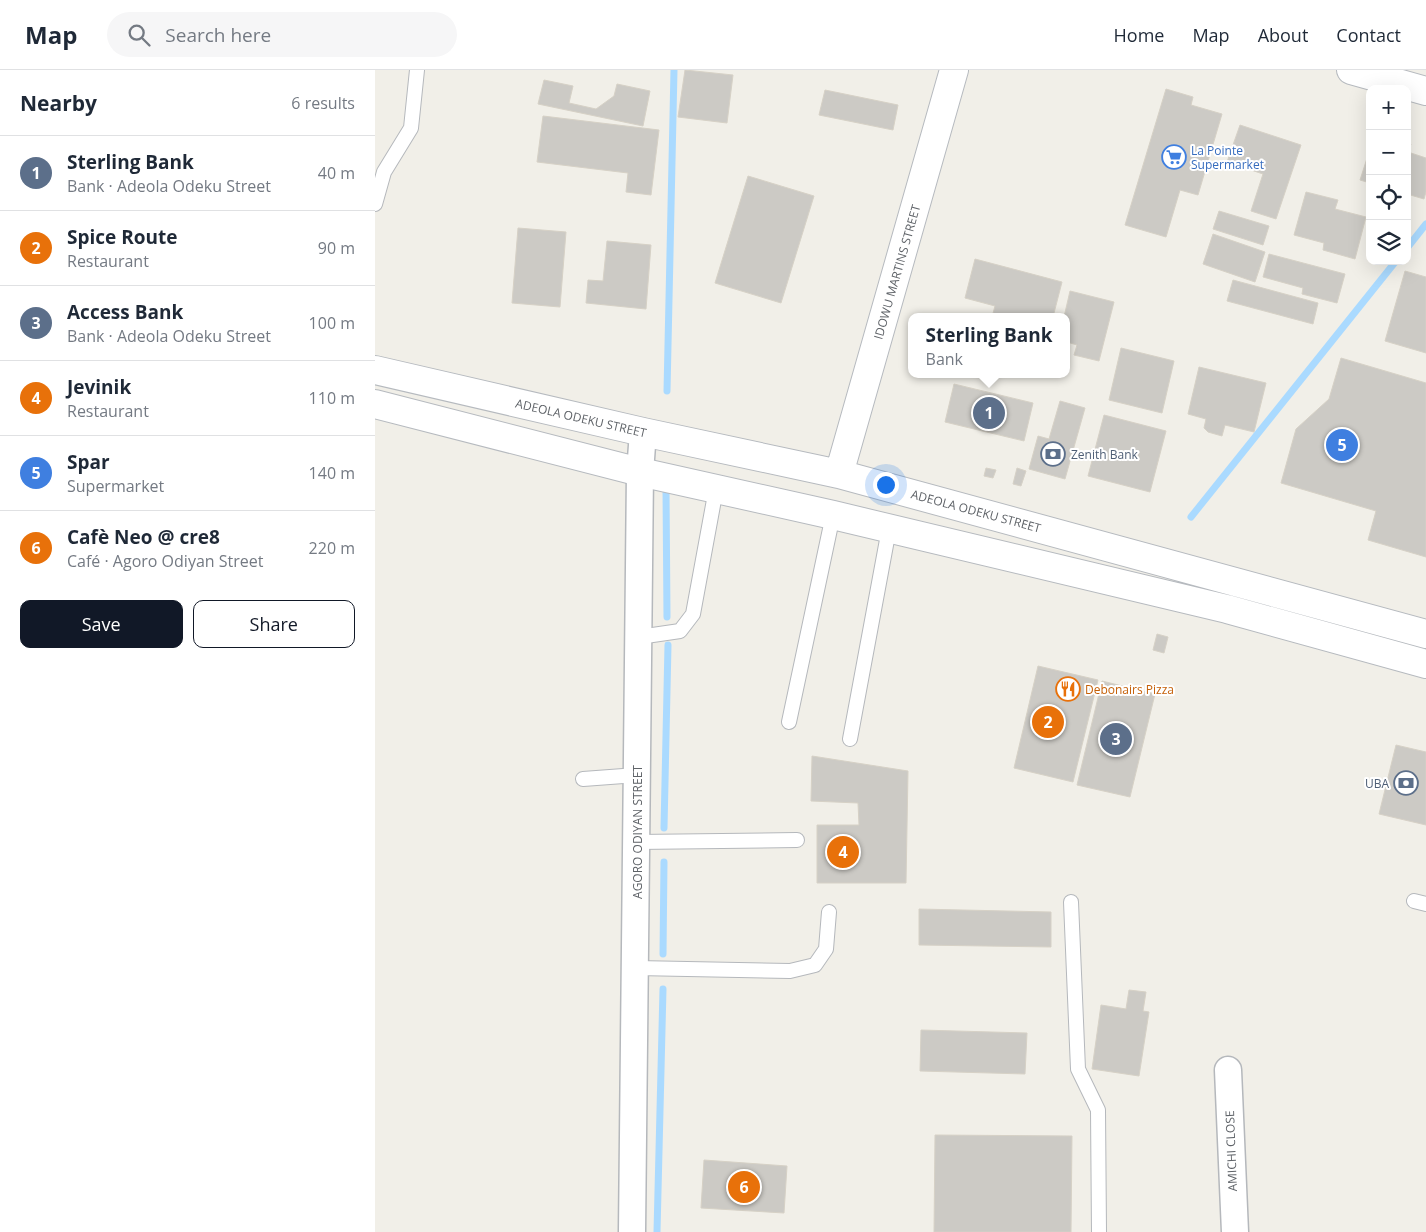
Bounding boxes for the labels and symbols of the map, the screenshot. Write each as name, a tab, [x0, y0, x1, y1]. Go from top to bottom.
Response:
place label: La Pointe Supermarket	[1191, 142, 1264, 173]
supermarket icon: La Pointe Supermarket	[1161, 144, 1187, 170]
street label: IDOWU MARTINS STREET	[870, 202, 924, 341]
pin: 1	[973, 394, 1005, 432]
street label: ADEOLA ODEKU STREET	[514, 395, 648, 441]
pin: 5	[1326, 426, 1358, 464]
bank icon: Zenith Bank	[1040, 441, 1066, 467]
place label: Zenith Bank	[1071, 446, 1139, 463]
your location	[873, 472, 899, 498]
street label: ADEOLA ODEKU STREET	[909, 485, 1043, 537]
restaurant icon: Debonairs Pizza	[1055, 676, 1081, 702]
place label: Debonairs Pizza	[1085, 681, 1174, 698]
pin: 2	[1032, 703, 1064, 741]
pin: 3	[1100, 720, 1132, 758]
street label: AGORO ODIYAN STREET	[629, 765, 646, 899]
bank icon: UBA	[1393, 770, 1419, 796]
place label: UBA	[1365, 775, 1389, 792]
pin: 4	[827, 833, 859, 871]
street label: AMICHI CLOSE	[1221, 1110, 1241, 1192]
pin: 6	[728, 1168, 760, 1206]

